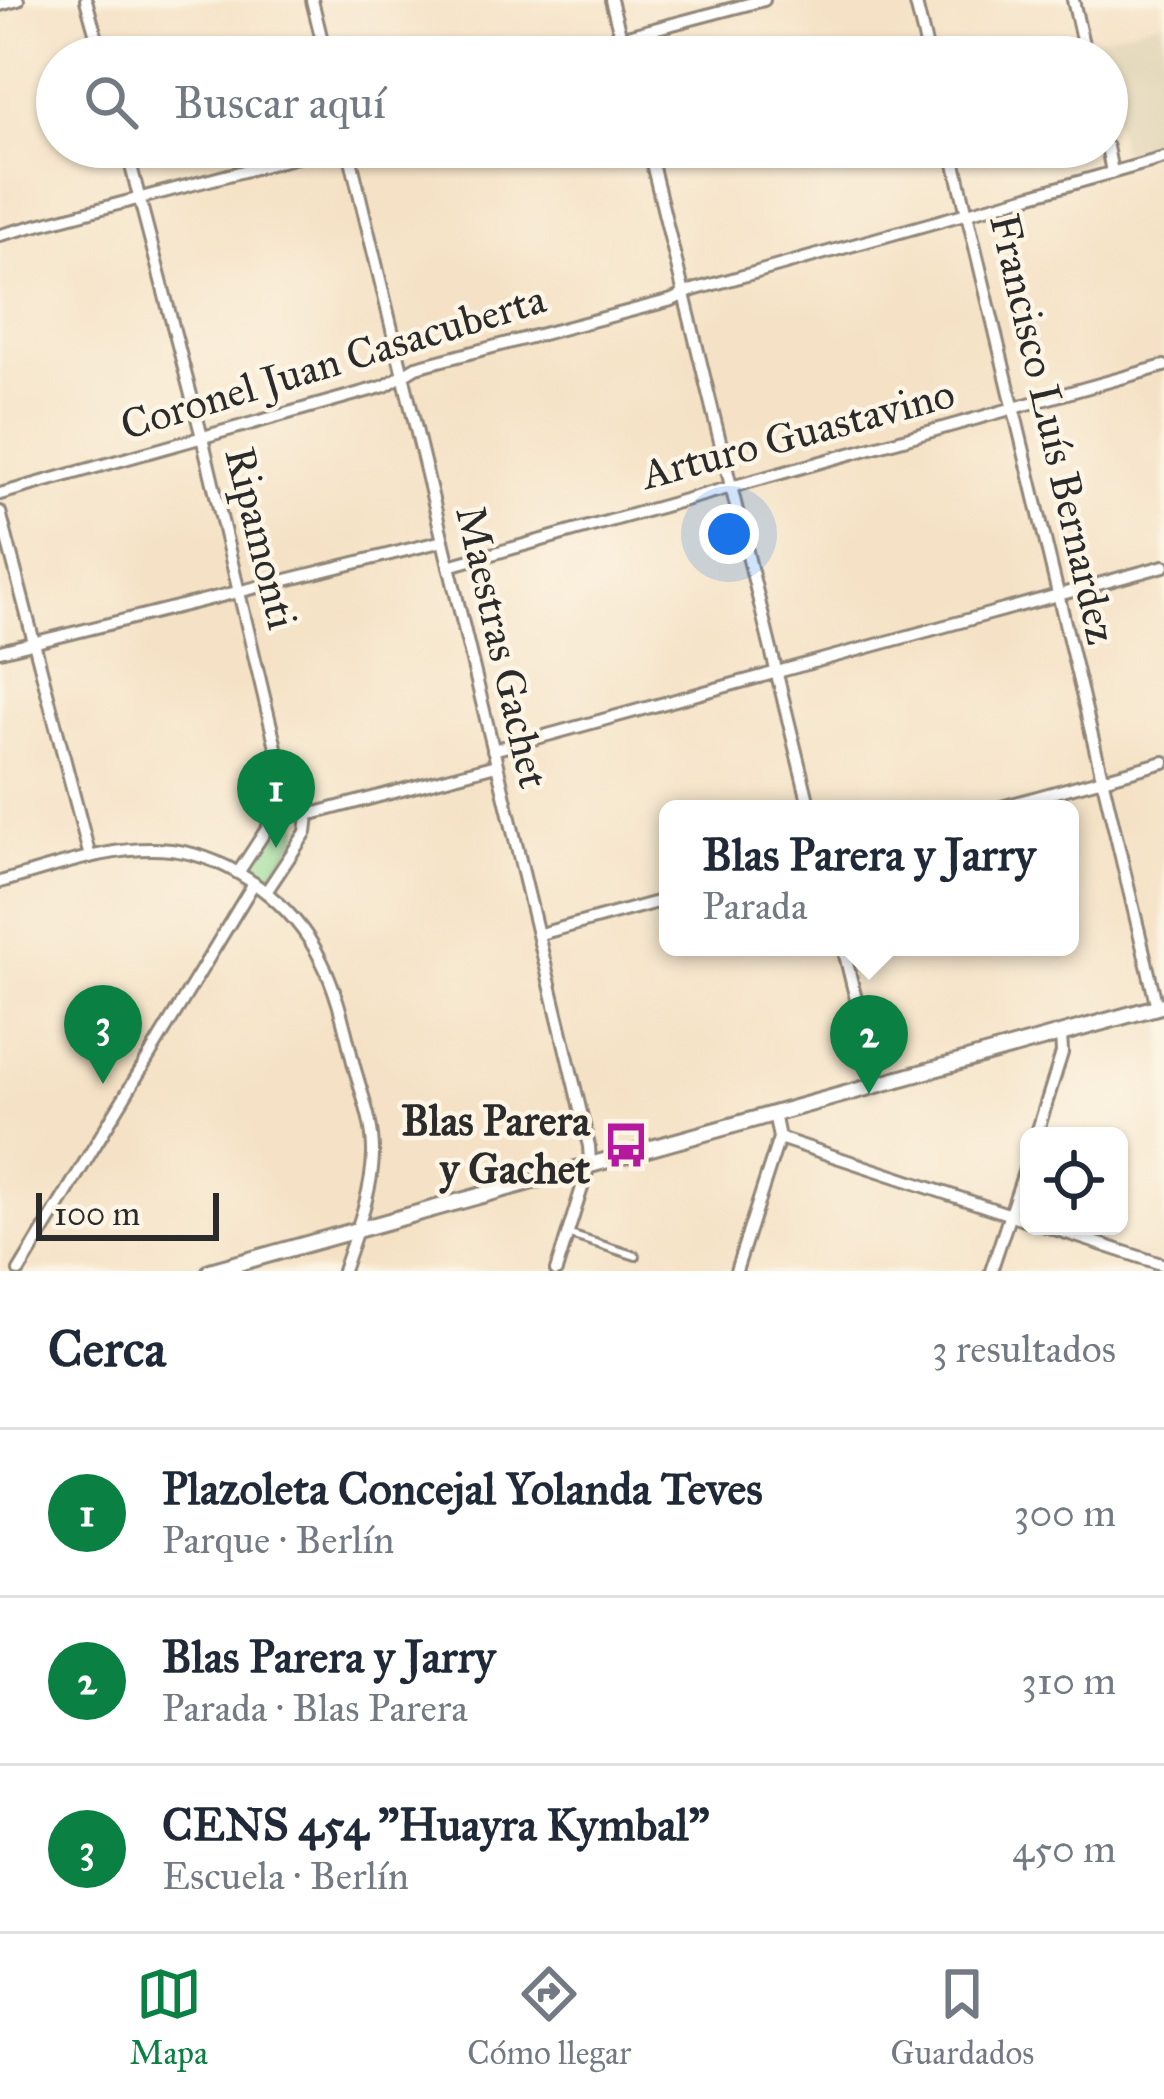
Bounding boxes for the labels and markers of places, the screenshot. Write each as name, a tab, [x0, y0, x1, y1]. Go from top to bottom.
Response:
pin: 1	[237, 749, 315, 848]
pin: 3	[64, 985, 142, 1084]
pin: 2	[830, 995, 908, 1094]
place label: Blas Parera y Gachet	[401, 1095, 591, 1195]
bus stop icon: Blas Parera y Gachet	[601, 1120, 651, 1170]

